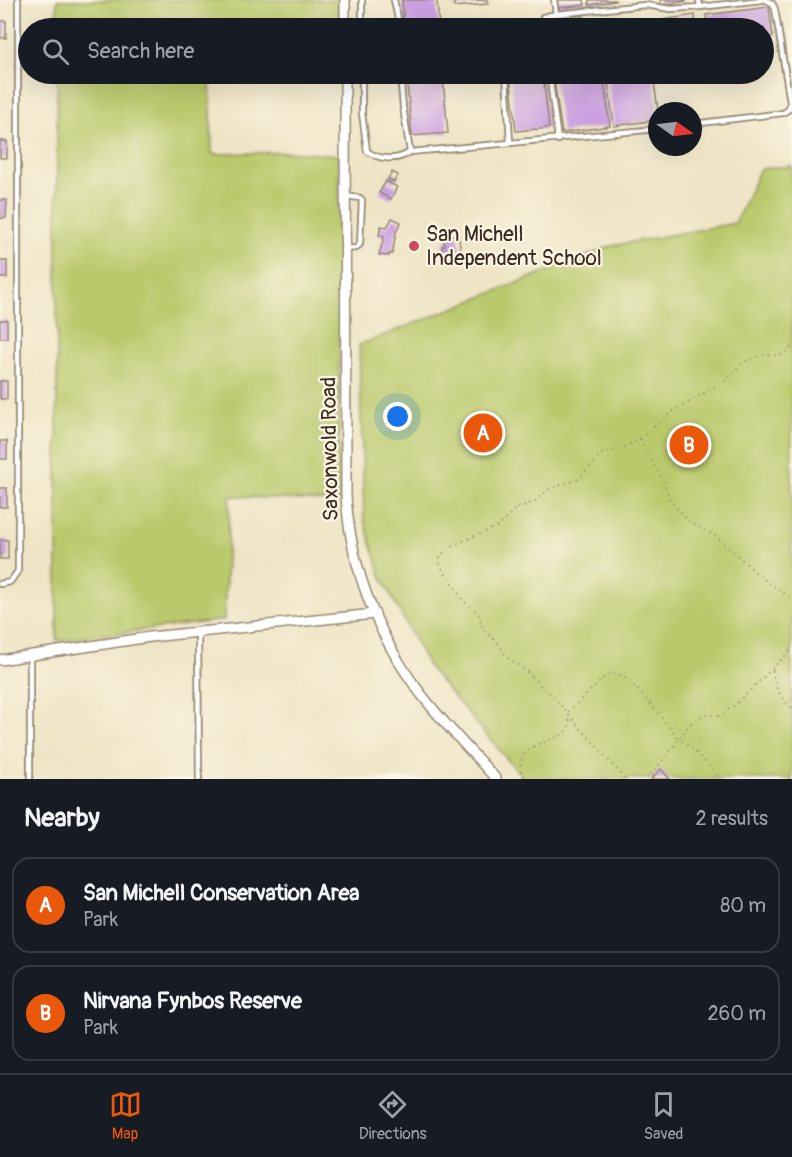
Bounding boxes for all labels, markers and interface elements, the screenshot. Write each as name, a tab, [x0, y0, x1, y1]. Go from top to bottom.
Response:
search box	[18, 18, 774, 84]
icon: search	[39, 35, 72, 68]
text: Search here	[87, 37, 194, 65]
north arrow	[648, 102, 702, 156]
place label: San Michell Independent School	[426, 221, 602, 272]
marker: San Michell Independent School	[407, 239, 421, 253]
street label: Saxonwold Road	[315, 377, 345, 521]
your location	[383, 402, 412, 431]
pin: A	[464, 410, 502, 456]
pin: B	[670, 422, 708, 468]
text: Nearby	[24, 802, 100, 834]
text: 2 results	[696, 806, 768, 831]
text: San Michell Conservation Area	[83, 879, 360, 907]
text: A	[39, 893, 52, 918]
text: 80 m	[720, 893, 766, 918]
text: Park	[83, 907, 118, 932]
text: Nirvana Fynbos Reserve	[83, 987, 302, 1015]
text: B	[40, 1001, 51, 1026]
text: 260 m	[707, 1001, 766, 1026]
text: Park	[83, 1015, 118, 1040]
tab: Map	[109, 1088, 142, 1144]
tab: Directions	[359, 1088, 427, 1144]
tab: Saved	[644, 1088, 683, 1144]

